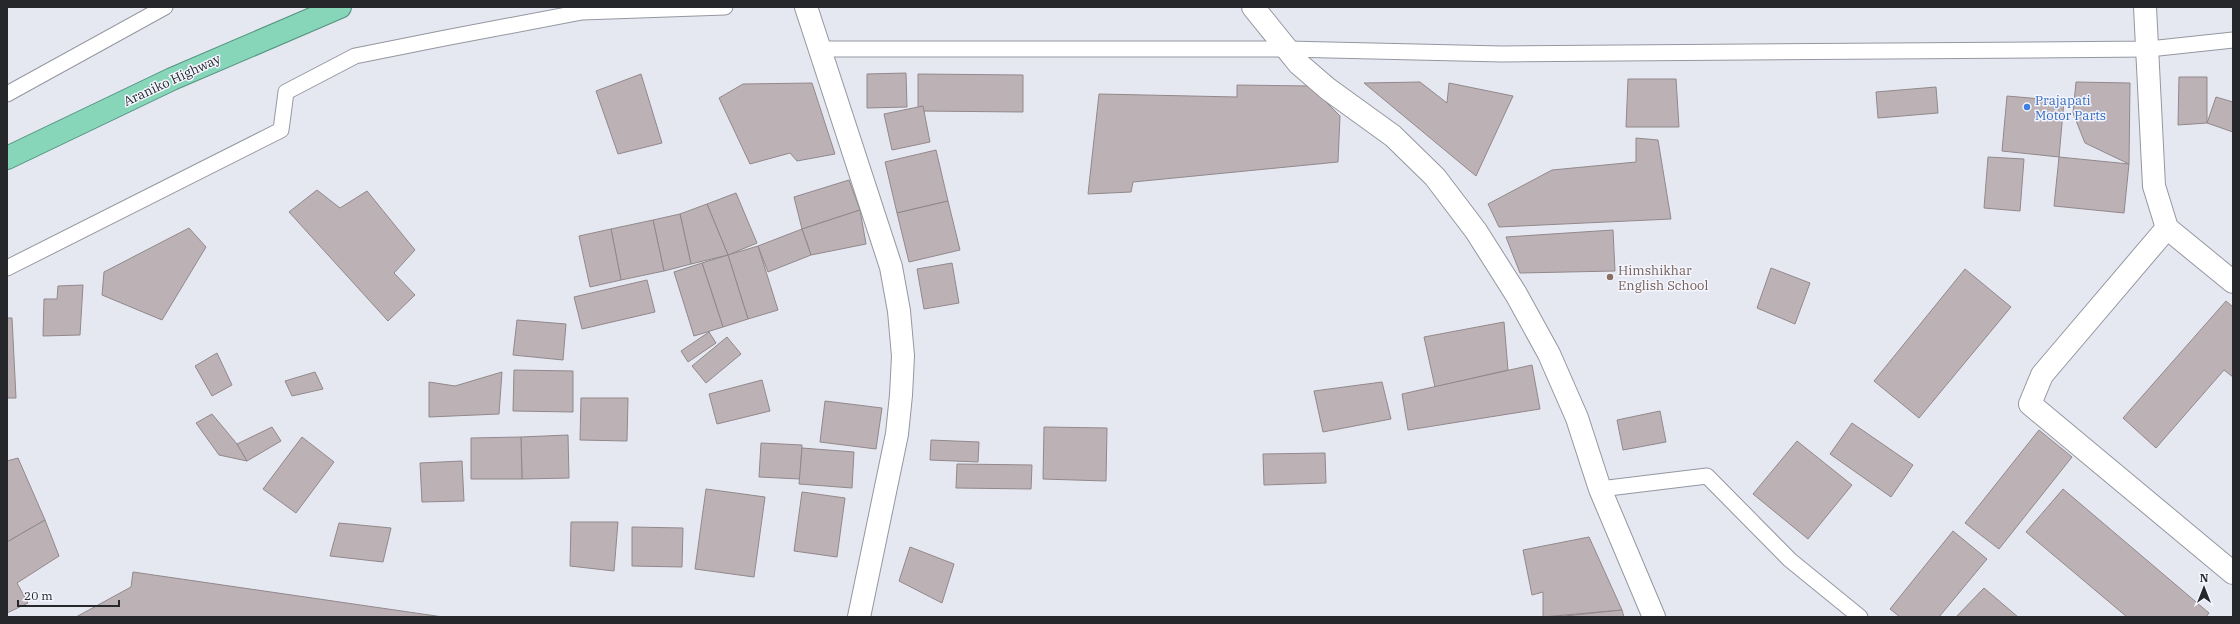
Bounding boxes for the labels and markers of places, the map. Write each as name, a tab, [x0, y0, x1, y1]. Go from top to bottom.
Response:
place label: Prajapati Motor Parts	[2035, 92, 2106, 124]
marker: Prajapati Motor Parts	[2022, 102, 2032, 112]
place label: Himshikhar English School	[1618, 262, 1708, 294]
marker: Himshikhar English School	[1605, 272, 1615, 282]

